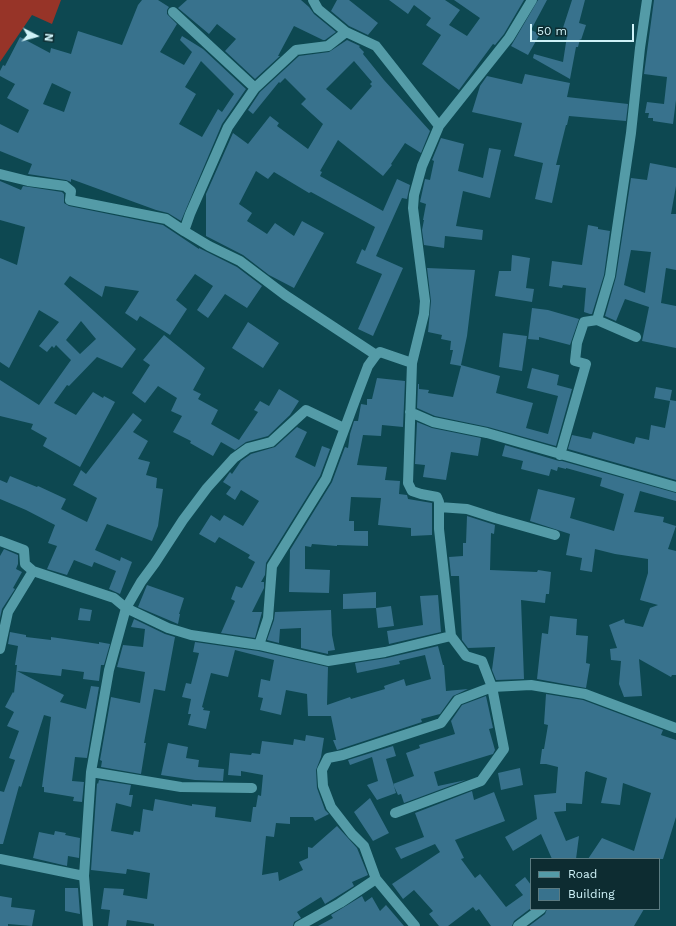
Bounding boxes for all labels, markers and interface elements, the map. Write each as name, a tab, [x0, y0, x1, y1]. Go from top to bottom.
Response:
north arrow	[16, 16, 56, 56]
scale bar	[532, 16, 636, 42]
text: 50 m	[537, 24, 567, 38]
text: N	[42, 33, 55, 42]
legend	[530, 858, 660, 910]
text: Road	[568, 867, 597, 881]
text: Building	[568, 887, 615, 901]

